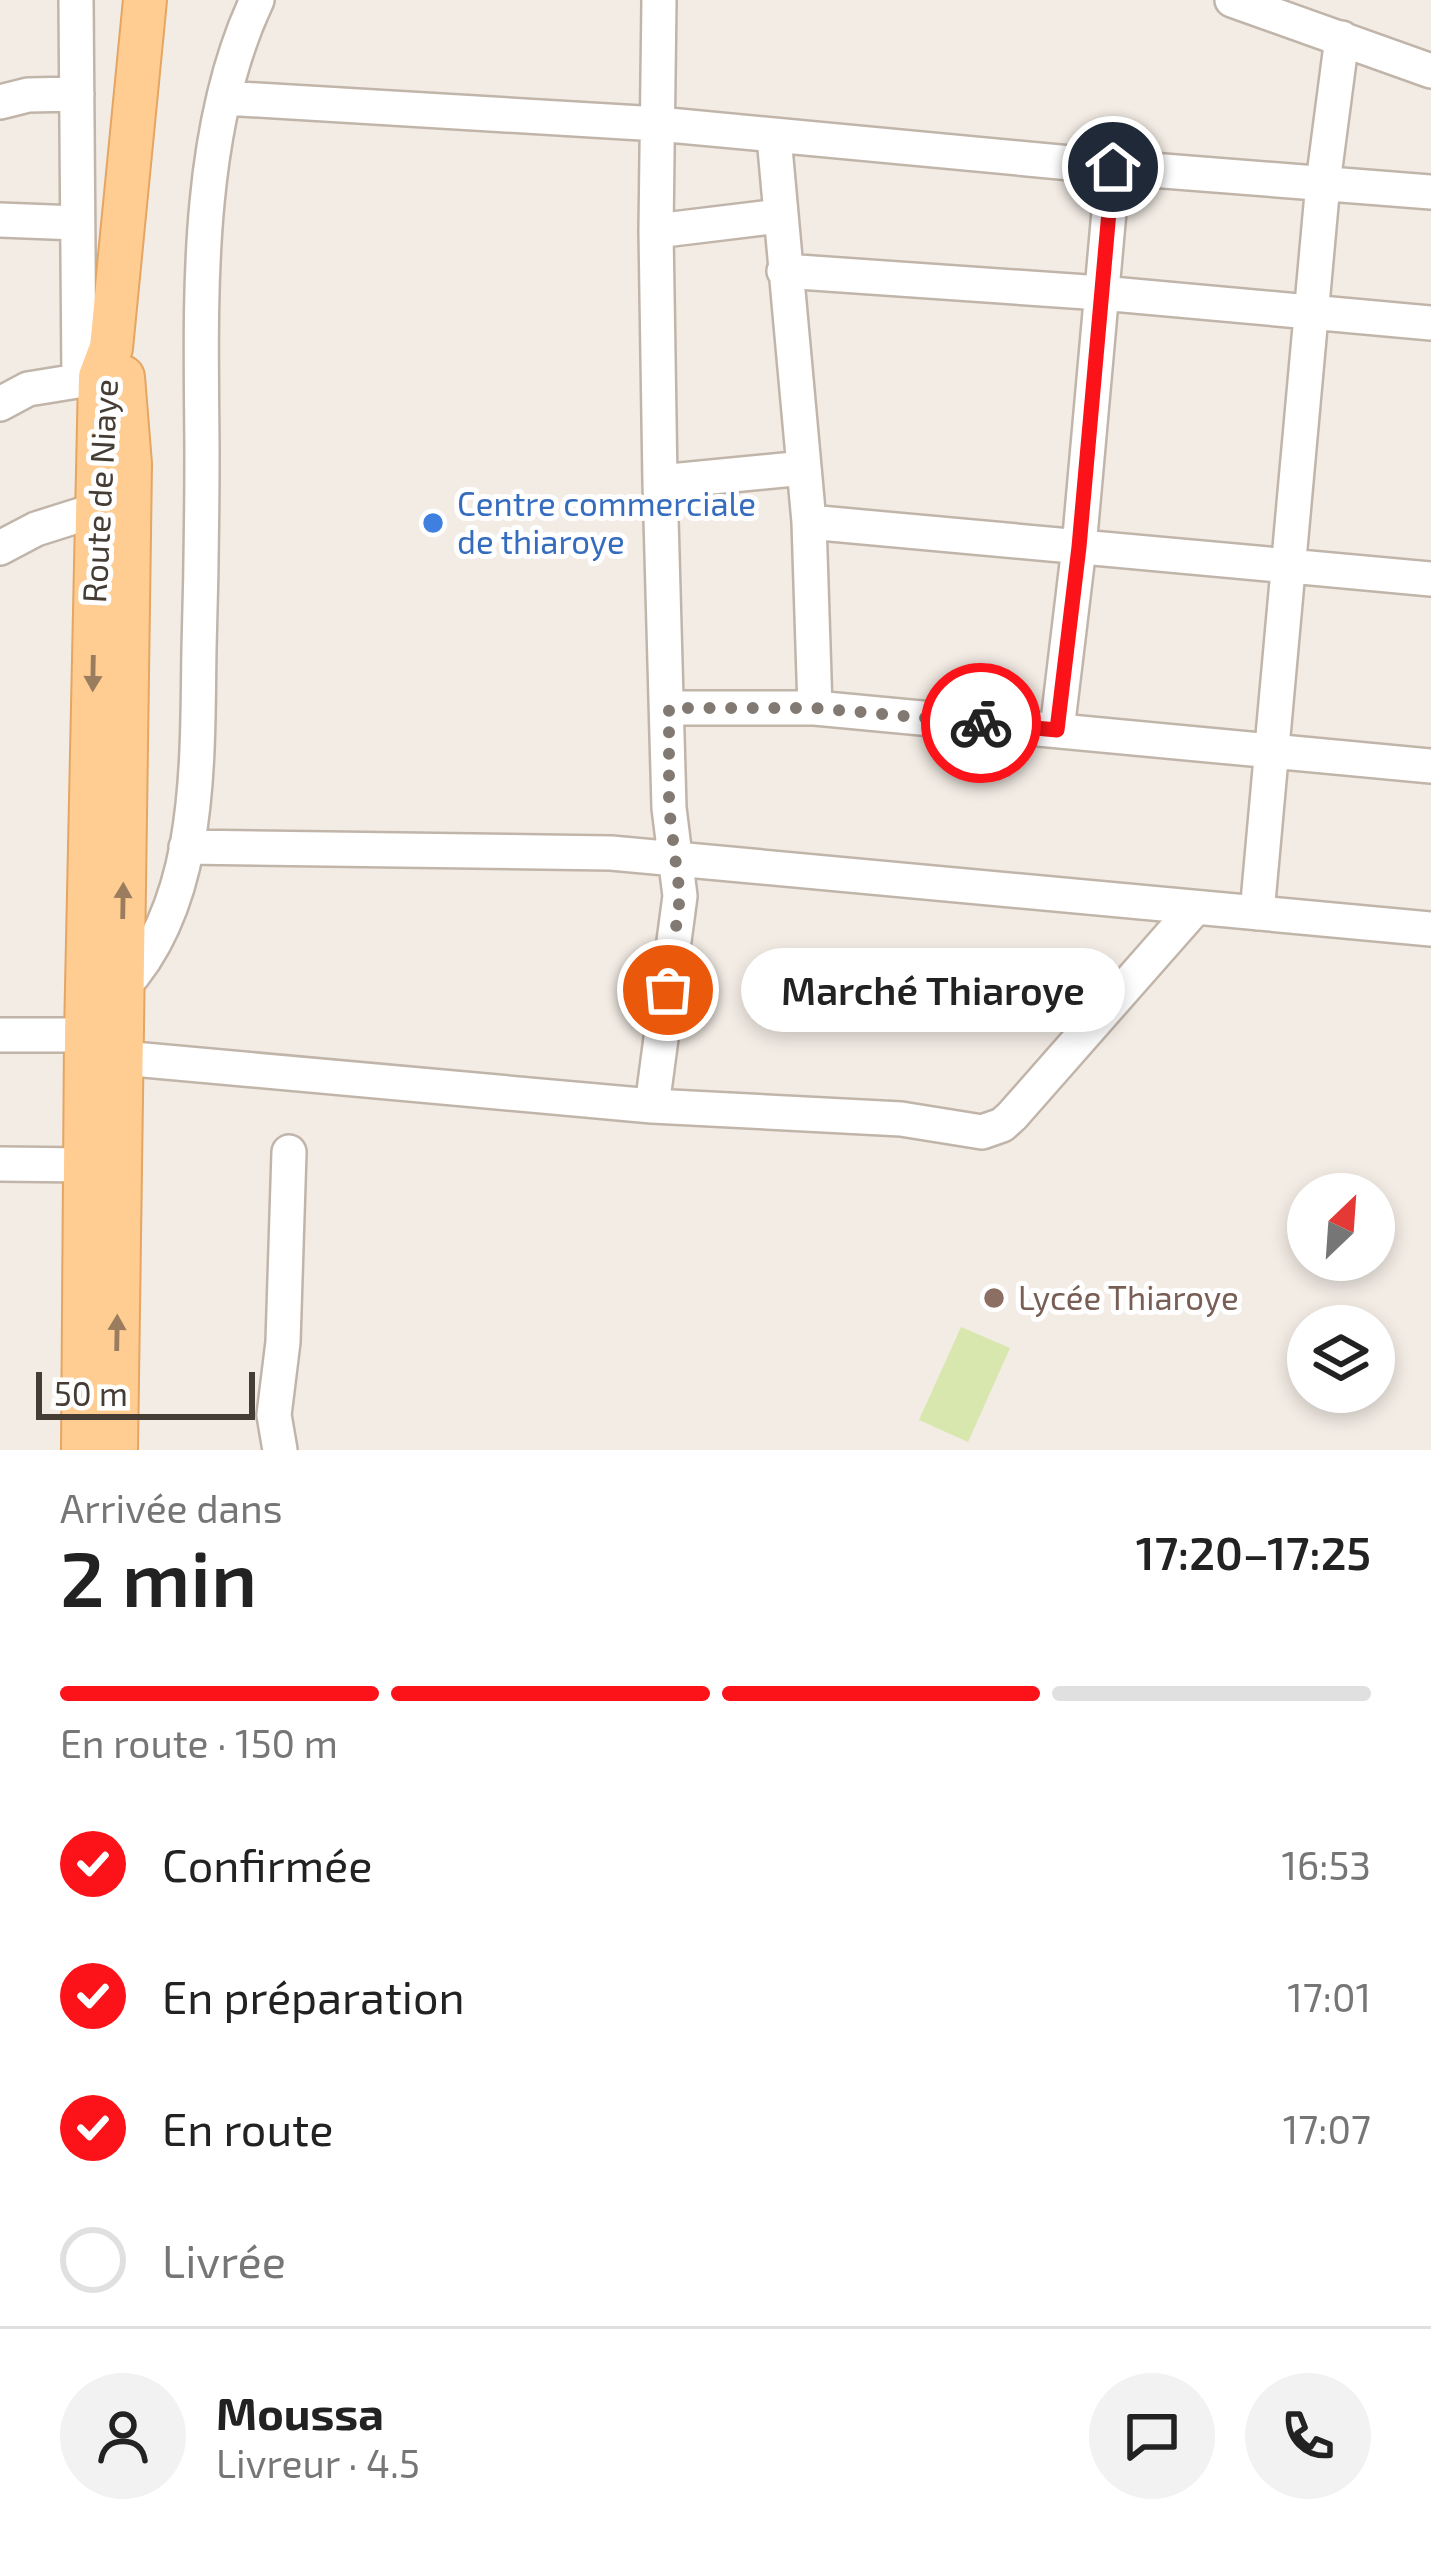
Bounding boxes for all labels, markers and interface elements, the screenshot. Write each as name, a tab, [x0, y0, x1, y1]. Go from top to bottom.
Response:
pin	[1062, 116, 1164, 218]
icon: home	[1080, 134, 1146, 200]
street label: Route de Niaye	[73, 378, 125, 604]
place label: Centre commerciale de thiaroye	[457, 483, 756, 561]
marker: Centre commerciale de thiaroye	[420, 510, 446, 536]
one-way arrow	[84, 655, 103, 693]
courier	[921, 663, 1041, 783]
icon: bike	[948, 690, 1014, 756]
one-way arrow	[114, 881, 133, 919]
pin	[617, 939, 719, 1041]
callout: Marché Thiaroye	[740, 948, 1124, 1032]
icon: bag	[635, 957, 701, 1023]
text: Marché Thiaroye	[781, 966, 1085, 1013]
north arrow	[1287, 1173, 1395, 1281]
map controls	[1287, 1173, 1395, 1413]
place label: Lycée Thiaroye	[1018, 1277, 1239, 1317]
marker: Lycée Thiaroye	[981, 1285, 1007, 1311]
button: layers	[1287, 1305, 1395, 1413]
one-way arrow	[107, 1313, 127, 1351]
scale bar	[36, 1366, 255, 1419]
text: 50 m	[54, 1373, 128, 1413]
text: Arrivée dans	[60, 1484, 282, 1531]
text: 17:20–17:25	[1136, 1525, 1371, 1579]
text: 2 min	[60, 1529, 257, 1623]
text: En route · 150 m	[60, 1719, 338, 1766]
icon: check	[60, 1831, 126, 1897]
text: Confirmée	[162, 1837, 372, 1891]
text: 16:53	[1281, 1841, 1371, 1888]
icon: check	[60, 1963, 126, 2029]
text: En préparation	[162, 1969, 465, 2023]
text: 17:01	[1287, 1973, 1371, 2020]
icon: check	[60, 2095, 126, 2161]
text: En route	[162, 2101, 333, 2155]
text: 17:07	[1283, 2105, 1371, 2152]
text: Livrée	[162, 2233, 286, 2287]
button: person	[60, 2373, 186, 2499]
button: chat	[1089, 2373, 1215, 2499]
button: phone	[1245, 2373, 1371, 2499]
text: Moussa	[216, 2385, 384, 2439]
text: Livreur · 4.5	[216, 2439, 420, 2486]

